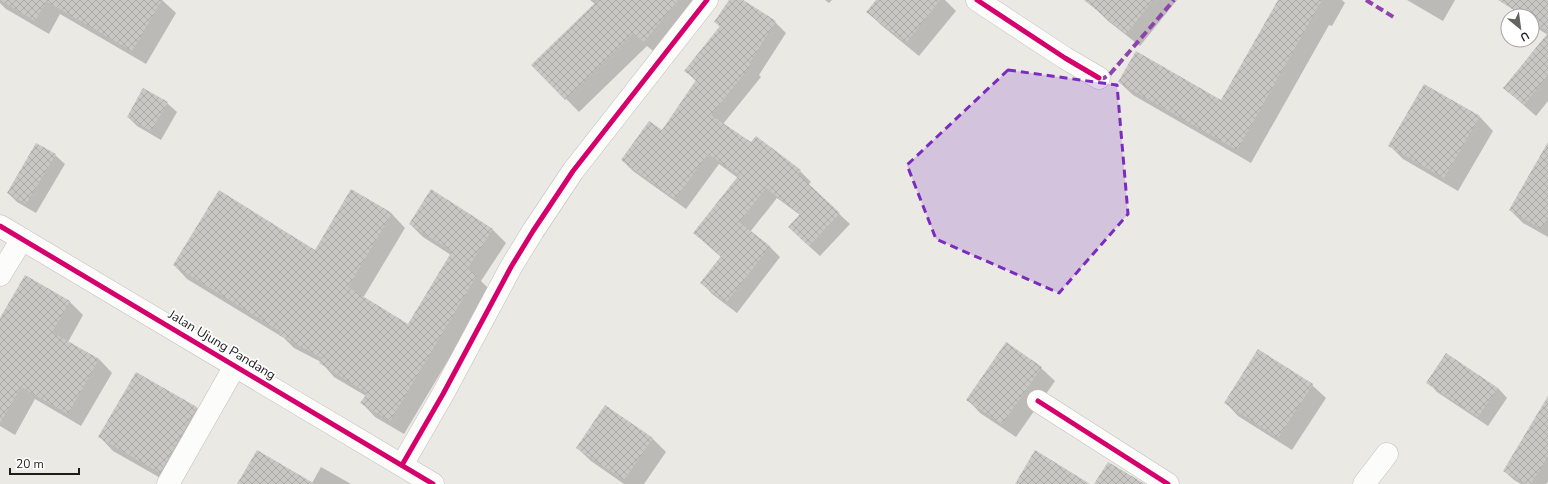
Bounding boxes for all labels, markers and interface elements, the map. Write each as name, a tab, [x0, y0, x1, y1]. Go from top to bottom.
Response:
north arrow	[1500, 8, 1540, 48]
text: U	[1517, 28, 1532, 45]
street label: Jalan Ujung Pandang	[164, 305, 279, 384]
scale bar	[10, 450, 79, 476]
text: 20 m	[16, 456, 44, 472]

